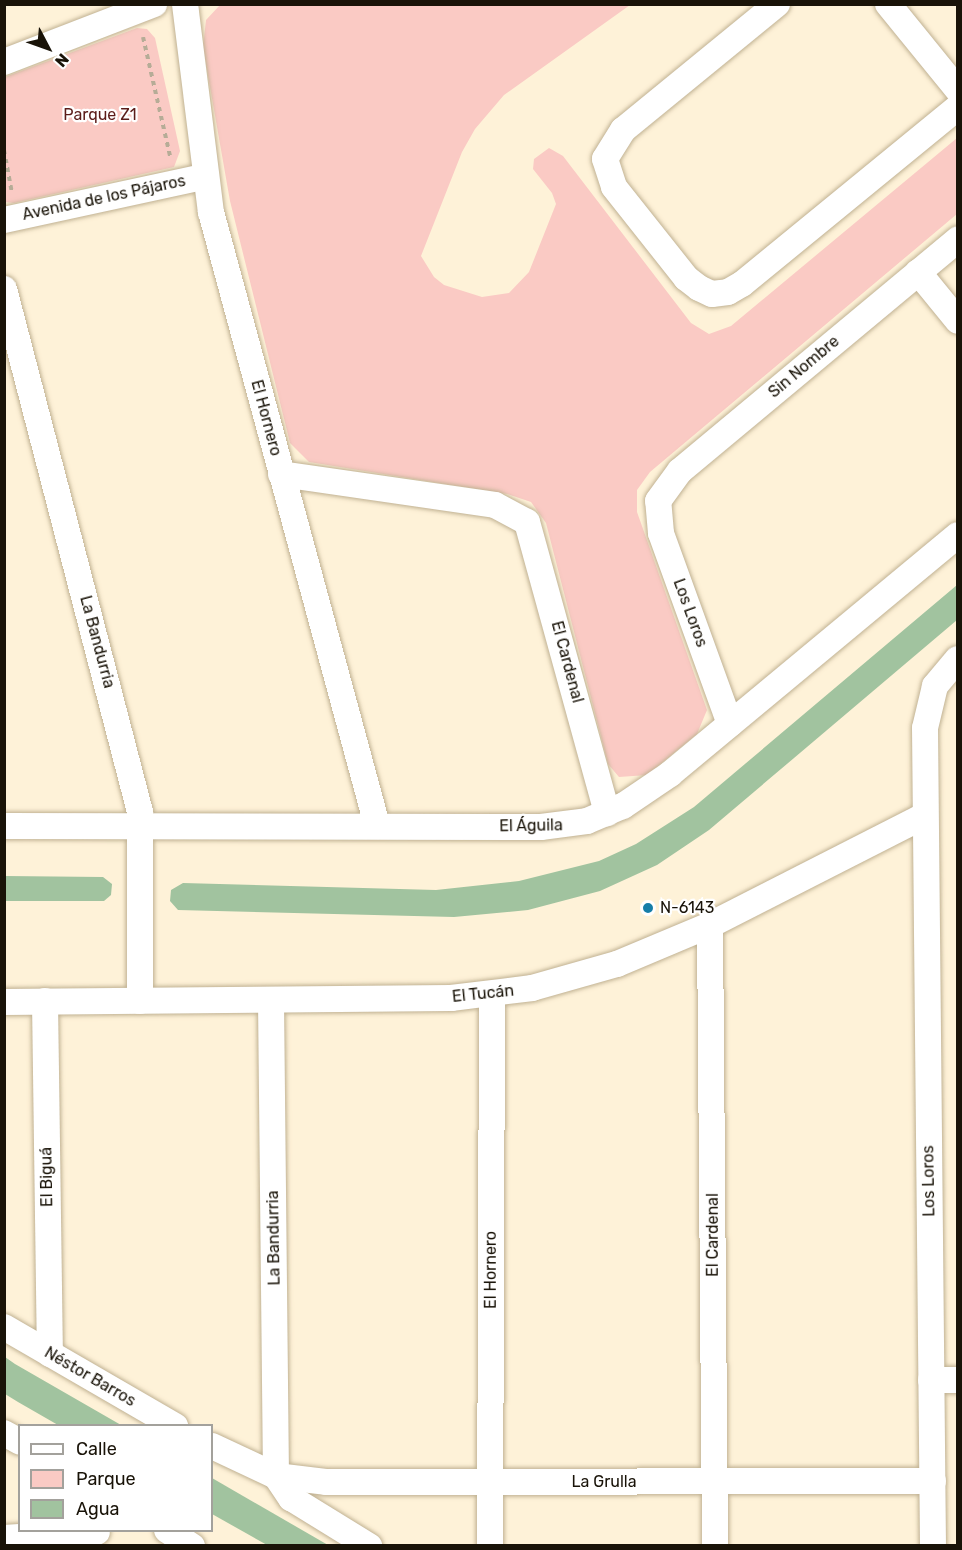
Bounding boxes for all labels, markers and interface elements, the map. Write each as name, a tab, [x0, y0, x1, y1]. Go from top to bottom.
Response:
north arrow	[18, 18, 78, 78]
text: N	[51, 50, 73, 71]
park label: Parque Z1	[63, 105, 137, 125]
street label: Avenida de los Pájaros	[21, 171, 187, 225]
street label: Sin Nombre	[765, 332, 843, 402]
street label: El Hornero	[247, 378, 285, 458]
street label: Los Loros	[669, 576, 711, 650]
street label: La Bandurria	[75, 594, 119, 690]
street label: El Cardenal	[547, 619, 587, 705]
street label: El Águila	[499, 816, 563, 836]
place label: N-6143	[660, 898, 714, 918]
marker: N-6143	[641, 901, 655, 915]
street label: El Tucán	[451, 981, 515, 1007]
street label: Los Loros	[919, 1145, 939, 1217]
street label: El Biguá	[37, 1147, 57, 1207]
street label: La Bandurria	[264, 1190, 284, 1286]
street label: El Cardenal	[703, 1193, 723, 1277]
street label: El Hornero	[481, 1231, 501, 1309]
street label: Néstor Barros	[41, 1343, 139, 1411]
legend	[18, 1424, 213, 1532]
text: Calle	[76, 1438, 117, 1460]
text: Parque	[76, 1468, 136, 1490]
street label: La Grulla	[572, 1472, 636, 1492]
text: Agua	[76, 1498, 119, 1520]

